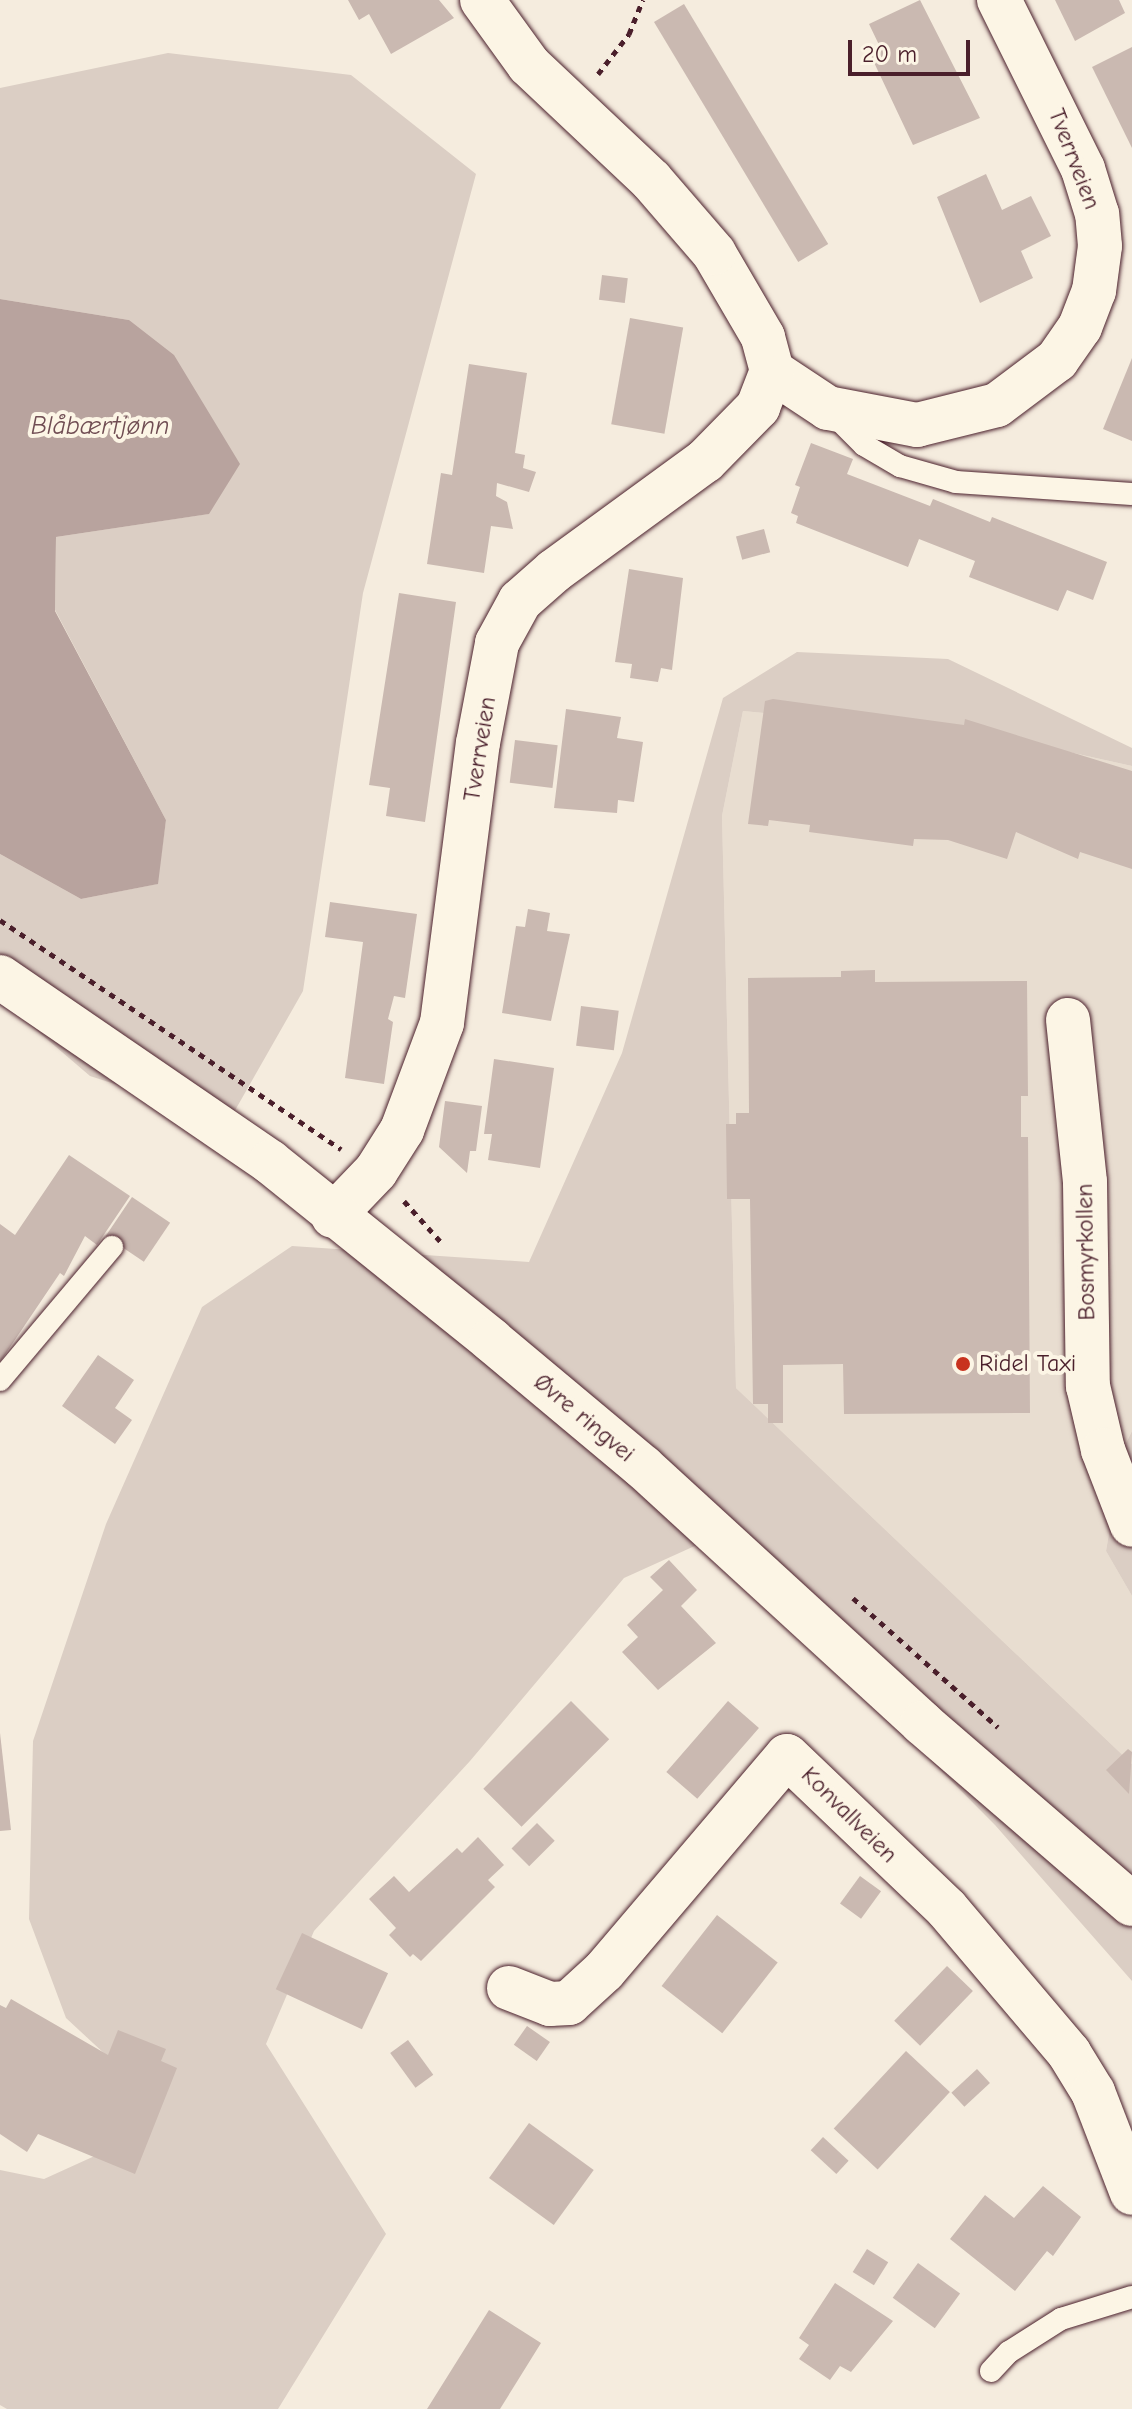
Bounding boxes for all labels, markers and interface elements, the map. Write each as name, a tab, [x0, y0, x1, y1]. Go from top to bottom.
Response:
scale bar	[852, 24, 974, 74]
text: 20 m	[862, 40, 917, 68]
street label: Tverrveien	[1042, 105, 1106, 213]
water label: Blåbærtjønn	[31, 411, 169, 443]
street label: Tverrveien	[458, 695, 502, 803]
street label: Bosmyrkollen	[1070, 1183, 1102, 1321]
place label: Ridel Taxi	[979, 1350, 1076, 1378]
marker: Ridel Taxi	[954, 1355, 972, 1373]
street label: Øvre ringvei	[528, 1368, 640, 1468]
street label: Konvallveien	[795, 1761, 903, 1869]

